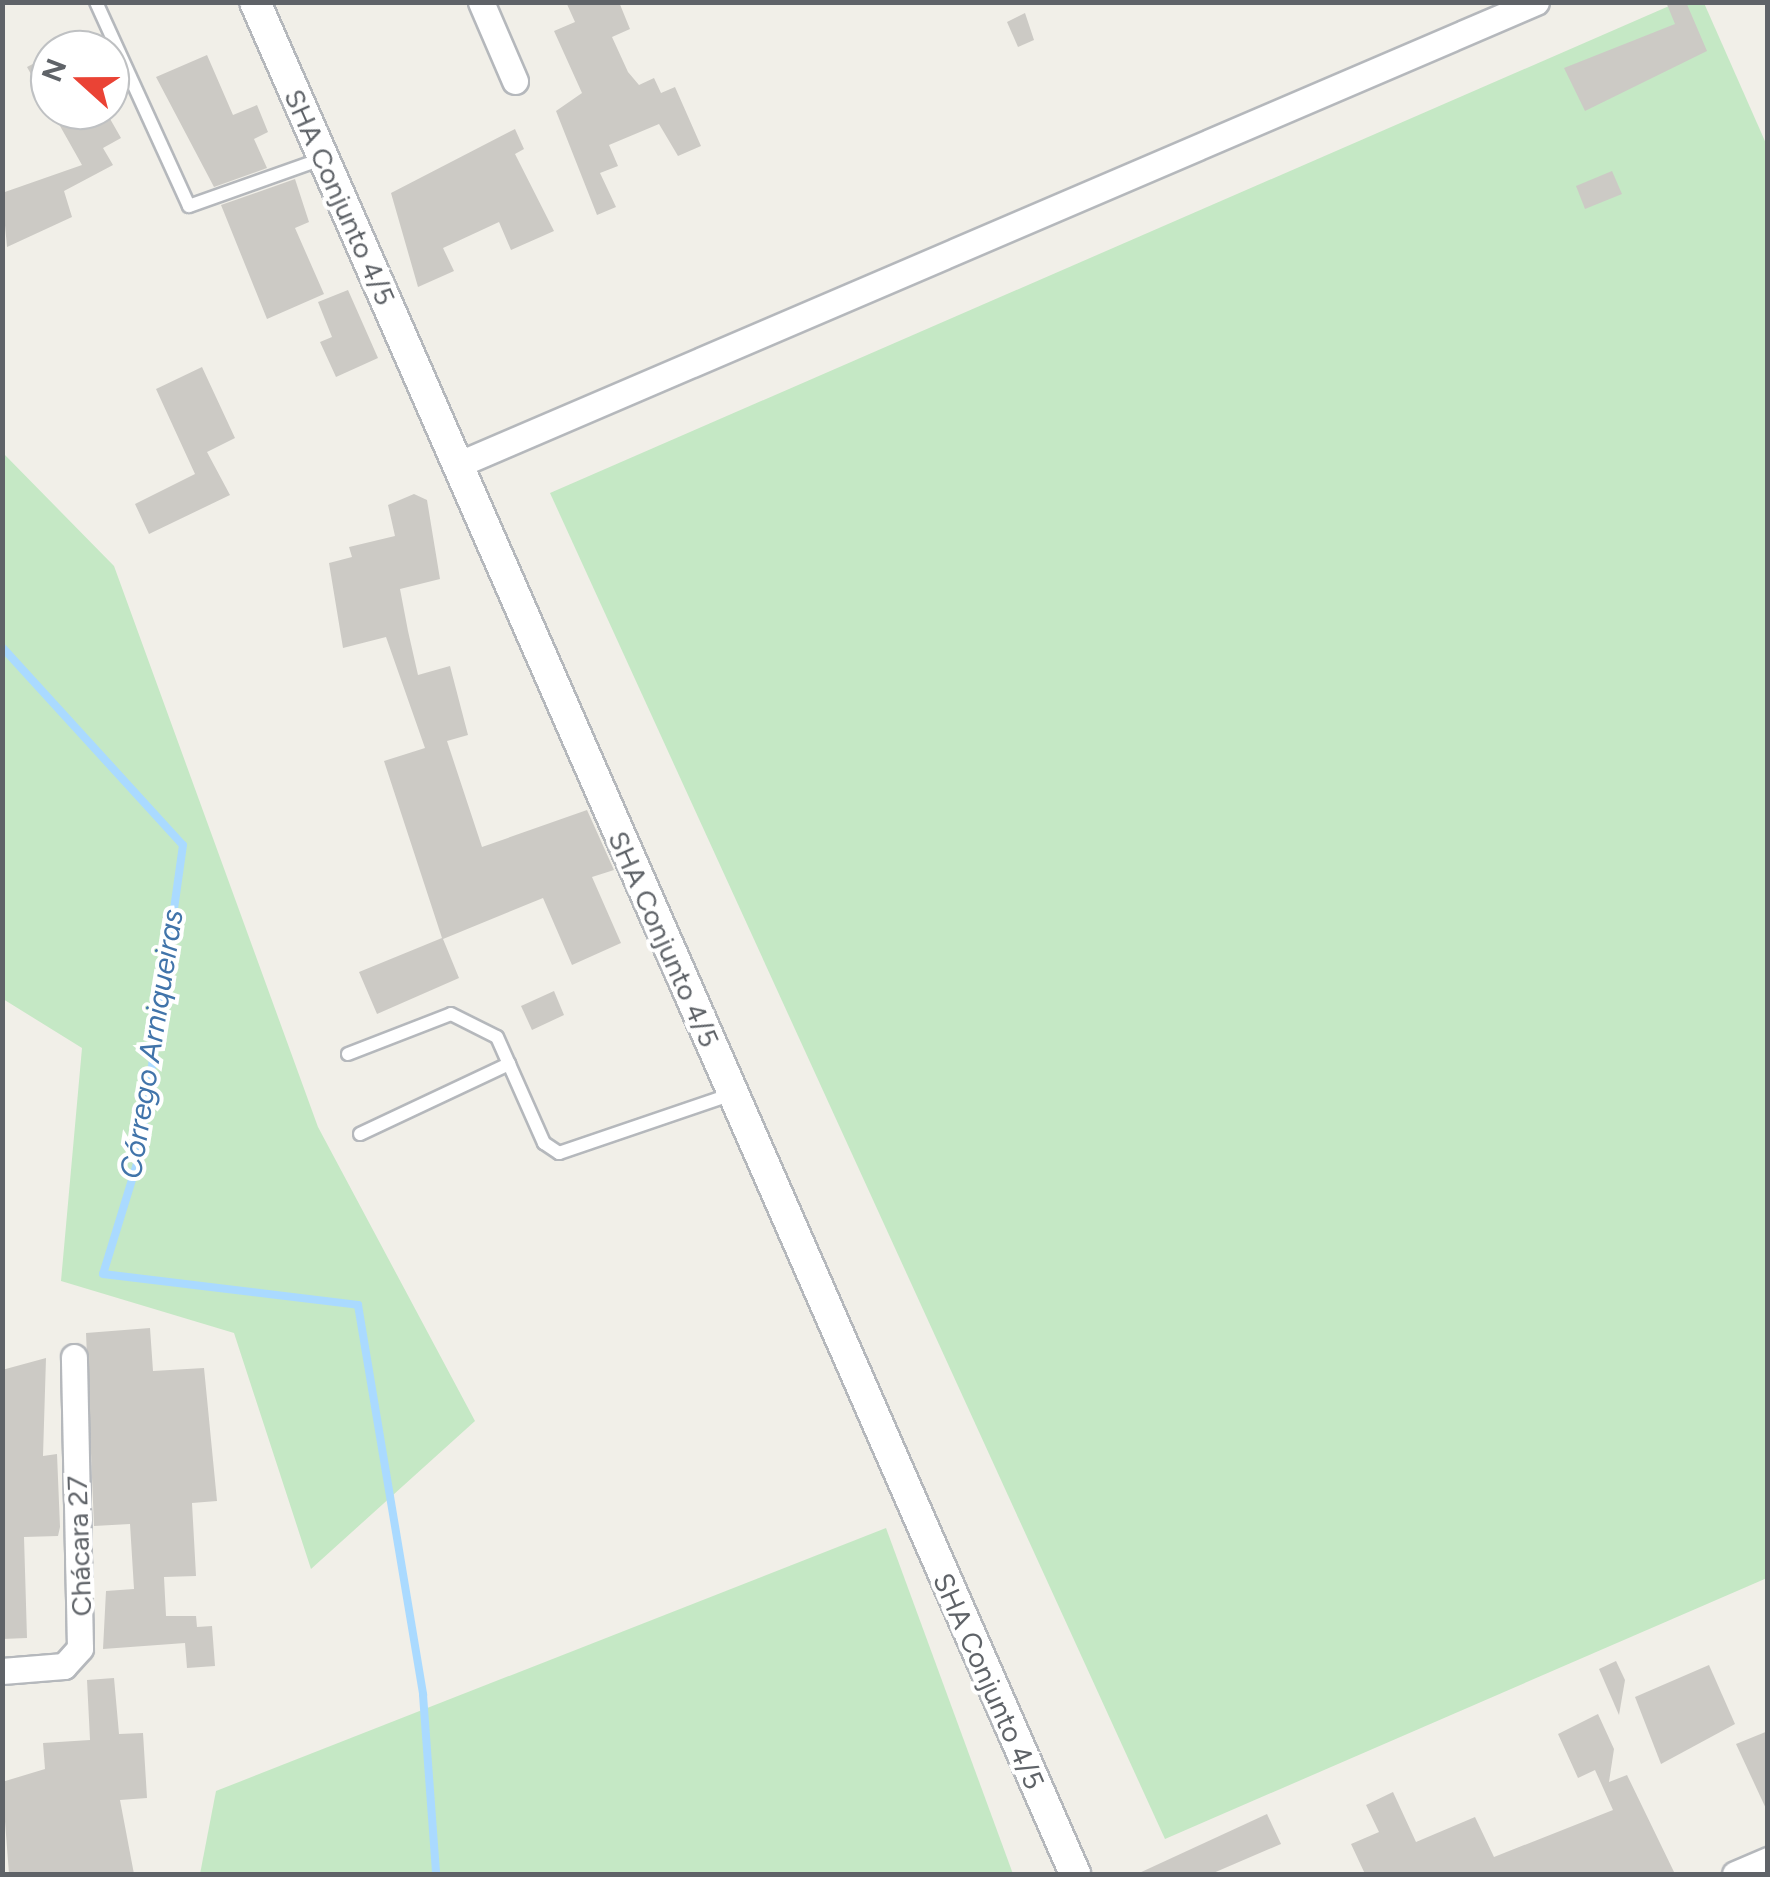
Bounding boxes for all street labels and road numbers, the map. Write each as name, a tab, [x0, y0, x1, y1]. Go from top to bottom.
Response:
street label: SHA Conjunto 4/5	[277, 84, 403, 310]
street label: SHA Conjunto 4/5	[601, 826, 727, 1052]
street label: Chácara 27	[60, 1475, 98, 1617]
street label: SHA Conjunto 4/5	[926, 1568, 1052, 1794]

